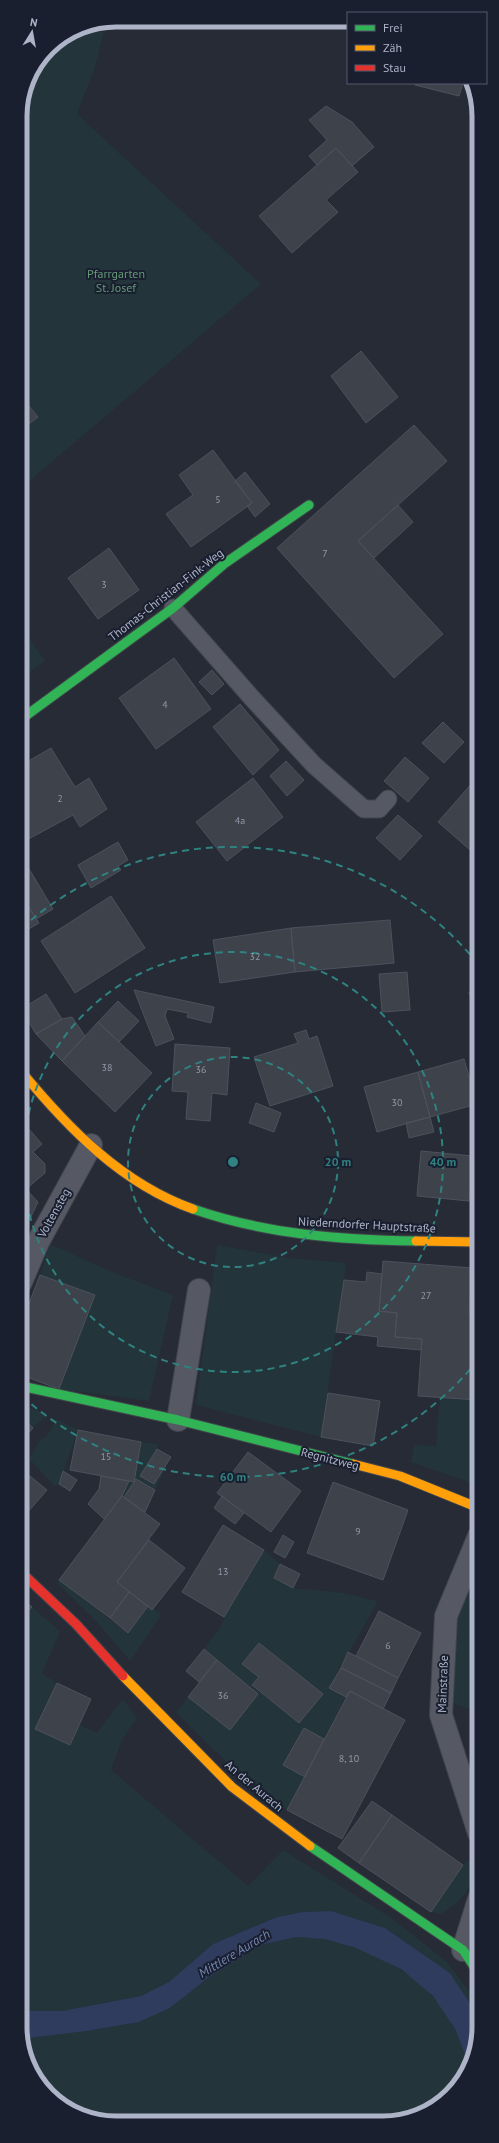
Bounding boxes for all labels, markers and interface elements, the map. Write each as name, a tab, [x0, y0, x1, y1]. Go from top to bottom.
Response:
north arrow	[12, 12, 52, 52]
legend	[347, 12, 487, 84]
text: N	[29, 15, 39, 30]
text: Frei	[383, 20, 403, 35]
text: Zäh	[383, 40, 402, 55]
text: Stau	[383, 60, 406, 75]
park label: Pfarrgarten St. Josef	[87, 266, 145, 295]
house number: 5	[215, 493, 221, 506]
street label: Thomas-Christian-Fink-Weg	[105, 545, 226, 644]
house number: 7	[322, 547, 328, 560]
house number: 3	[101, 578, 107, 591]
house number: 4	[162, 698, 168, 711]
house number: 2	[57, 792, 63, 805]
house number: 4a	[235, 814, 245, 827]
house number: 32	[250, 950, 260, 963]
house number: 38	[102, 1061, 112, 1074]
house number: 36	[196, 1063, 206, 1076]
house number: 30	[392, 1096, 403, 1109]
text: 20 m	[325, 1154, 351, 1169]
text: 40 m	[430, 1154, 456, 1169]
centre of rings	[226, 1155, 240, 1169]
street label: Voltensteg	[33, 1185, 73, 1241]
street label: Niederndorfer Hauptstraße	[298, 1213, 436, 1236]
house number: 27	[421, 1289, 431, 1302]
street label: Regnitzweg	[300, 1444, 361, 1473]
house number: 15	[101, 1450, 111, 1463]
text: 60 m	[220, 1469, 246, 1484]
house number: 9	[355, 1525, 361, 1538]
house number: 13	[218, 1565, 228, 1578]
house number: 6	[385, 1639, 391, 1652]
street label: Mainstraße	[434, 1655, 451, 1713]
house number: 36	[218, 1689, 228, 1702]
house number: 8, 10	[339, 1752, 360, 1765]
street label: An der Aurach	[222, 1757, 287, 1814]
water label: Mittlere Aurach	[195, 1925, 273, 1982]

